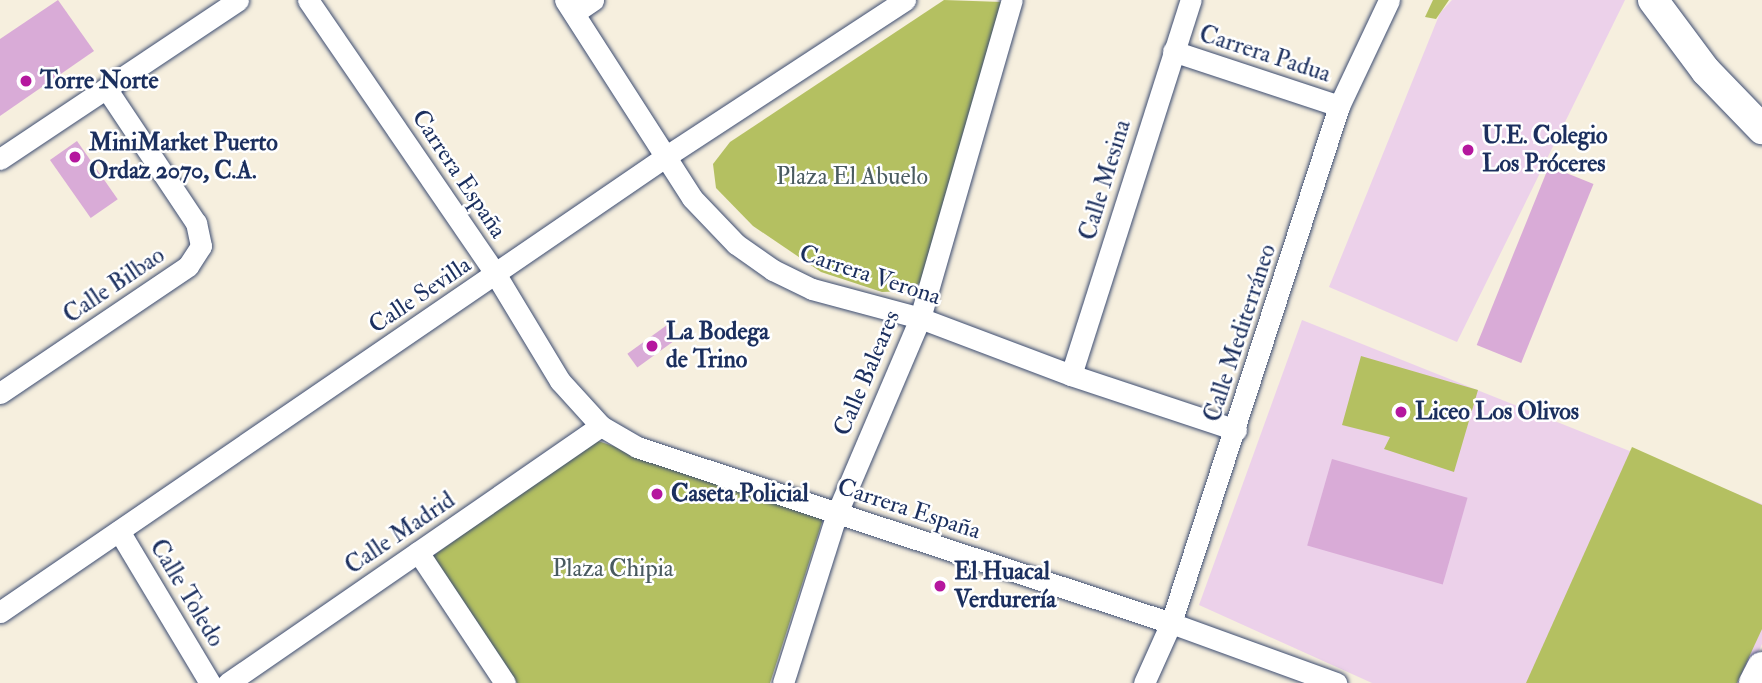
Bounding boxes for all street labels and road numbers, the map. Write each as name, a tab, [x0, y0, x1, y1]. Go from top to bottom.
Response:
street label: Carrera Padua	[1196, 19, 1334, 89]
street label: Carrera España	[405, 104, 513, 244]
street label: Calle Mesina	[1073, 116, 1137, 244]
street label: Carrera Verona	[796, 239, 944, 311]
street label: Calle Bilbao	[58, 241, 170, 329]
street label: Calle Mediterráneo	[1198, 241, 1282, 425]
street label: Calle Sevilla	[363, 250, 477, 340]
street label: Calle Baleares	[828, 306, 906, 440]
street label: Carrera España	[834, 472, 984, 546]
street label: Calle Madrid	[340, 486, 460, 580]
street label: Calle Toledo	[144, 534, 230, 652]

